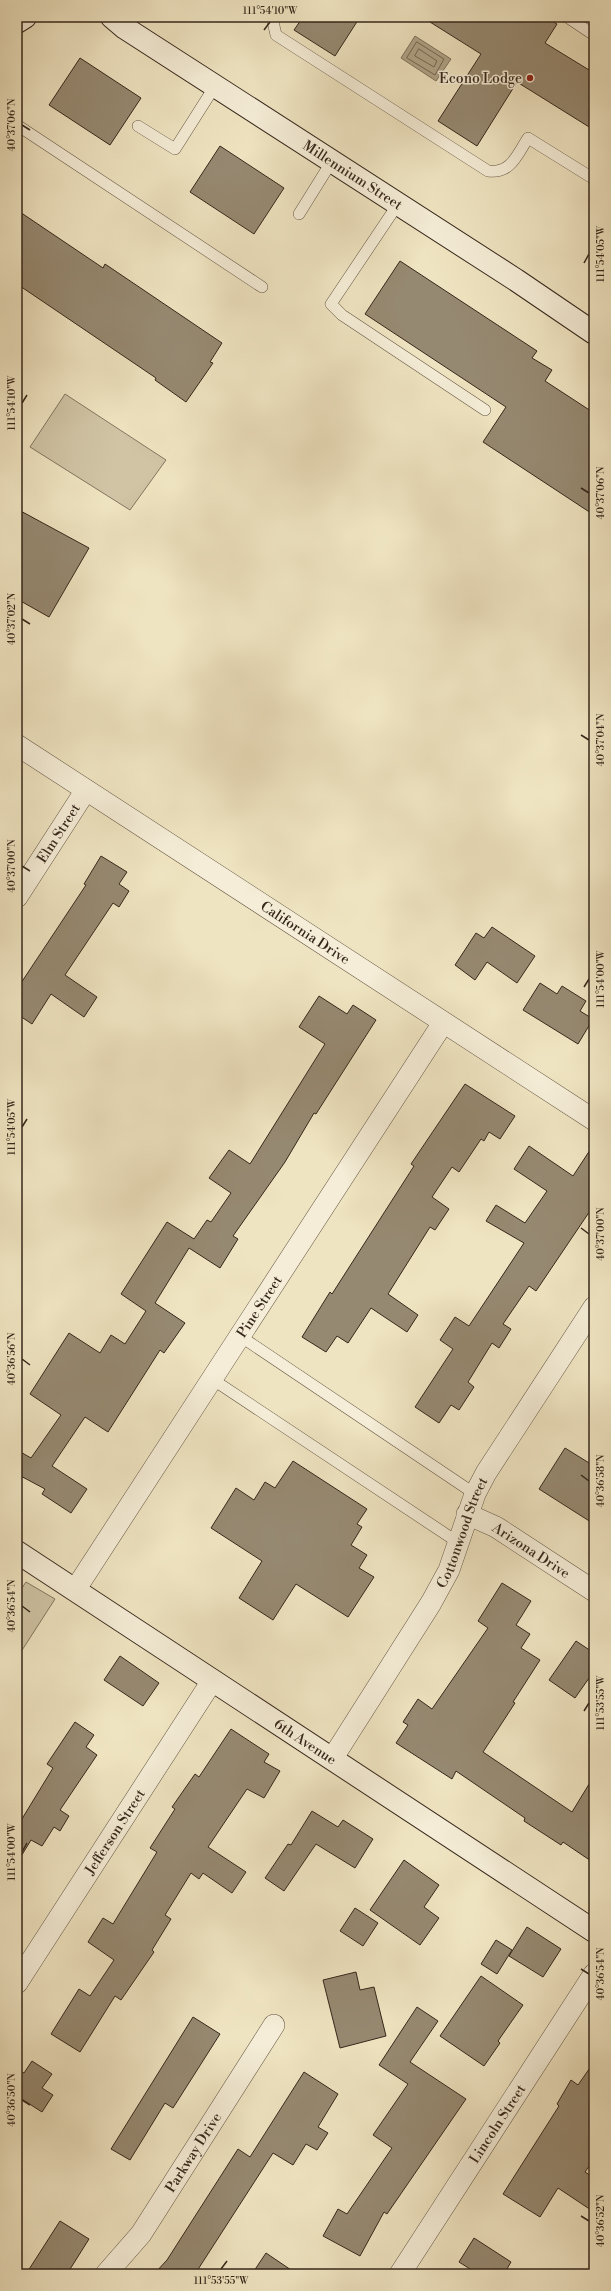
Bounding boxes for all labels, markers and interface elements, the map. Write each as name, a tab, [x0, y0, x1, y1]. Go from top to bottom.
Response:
text: 111°54'10"W	[243, 5, 298, 17]
place label: Econo Lodge	[439, 70, 522, 88]
marker: Econo Lodge	[525, 73, 535, 83]
text: 40°37'06"N	[6, 98, 18, 151]
street label: Millennium Street	[299, 137, 405, 214]
text: 111°54'05"W	[595, 225, 607, 282]
text: 111°54'10"W	[6, 375, 18, 430]
text: 40°37'06"N	[595, 466, 607, 519]
text: 40°37'02"N	[6, 592, 18, 645]
text: 40°37'04"N	[595, 713, 607, 766]
street label: Elm Street	[33, 801, 85, 867]
text: 40°37'00"N	[6, 839, 18, 893]
street label: California Drive	[257, 898, 353, 969]
text: 111°54'00"W	[595, 949, 607, 1008]
text: 111°54'05"W	[6, 1098, 18, 1155]
text: 40°37'00"N	[595, 1207, 607, 1261]
street label: Pine Street	[233, 1272, 287, 1342]
text: 40°36'56"N	[6, 1332, 18, 1386]
text: 40°36'58"N	[595, 1454, 607, 1508]
street label: Cottonwood Street	[433, 1474, 492, 1592]
street label: Arizona Drive	[488, 1518, 573, 1583]
text: 40°36'54"N	[6, 1579, 18, 1633]
text: 111°53'55"W	[595, 1675, 607, 1730]
street label: 6th Avenue	[270, 1715, 339, 1769]
street label: Jefferson Street	[81, 1786, 150, 1879]
text: 111°54'00"W	[6, 1822, 18, 1881]
text: 40°36'54"N	[595, 1947, 607, 2001]
text: 40°36'50"N	[6, 2073, 18, 2127]
street label: Lincoln Street	[466, 2081, 530, 2167]
street label: Parkway Drive	[162, 2110, 226, 2196]
text: 40°36'52"N	[595, 2194, 607, 2247]
text: 111°53'55"W	[194, 2275, 249, 2287]

